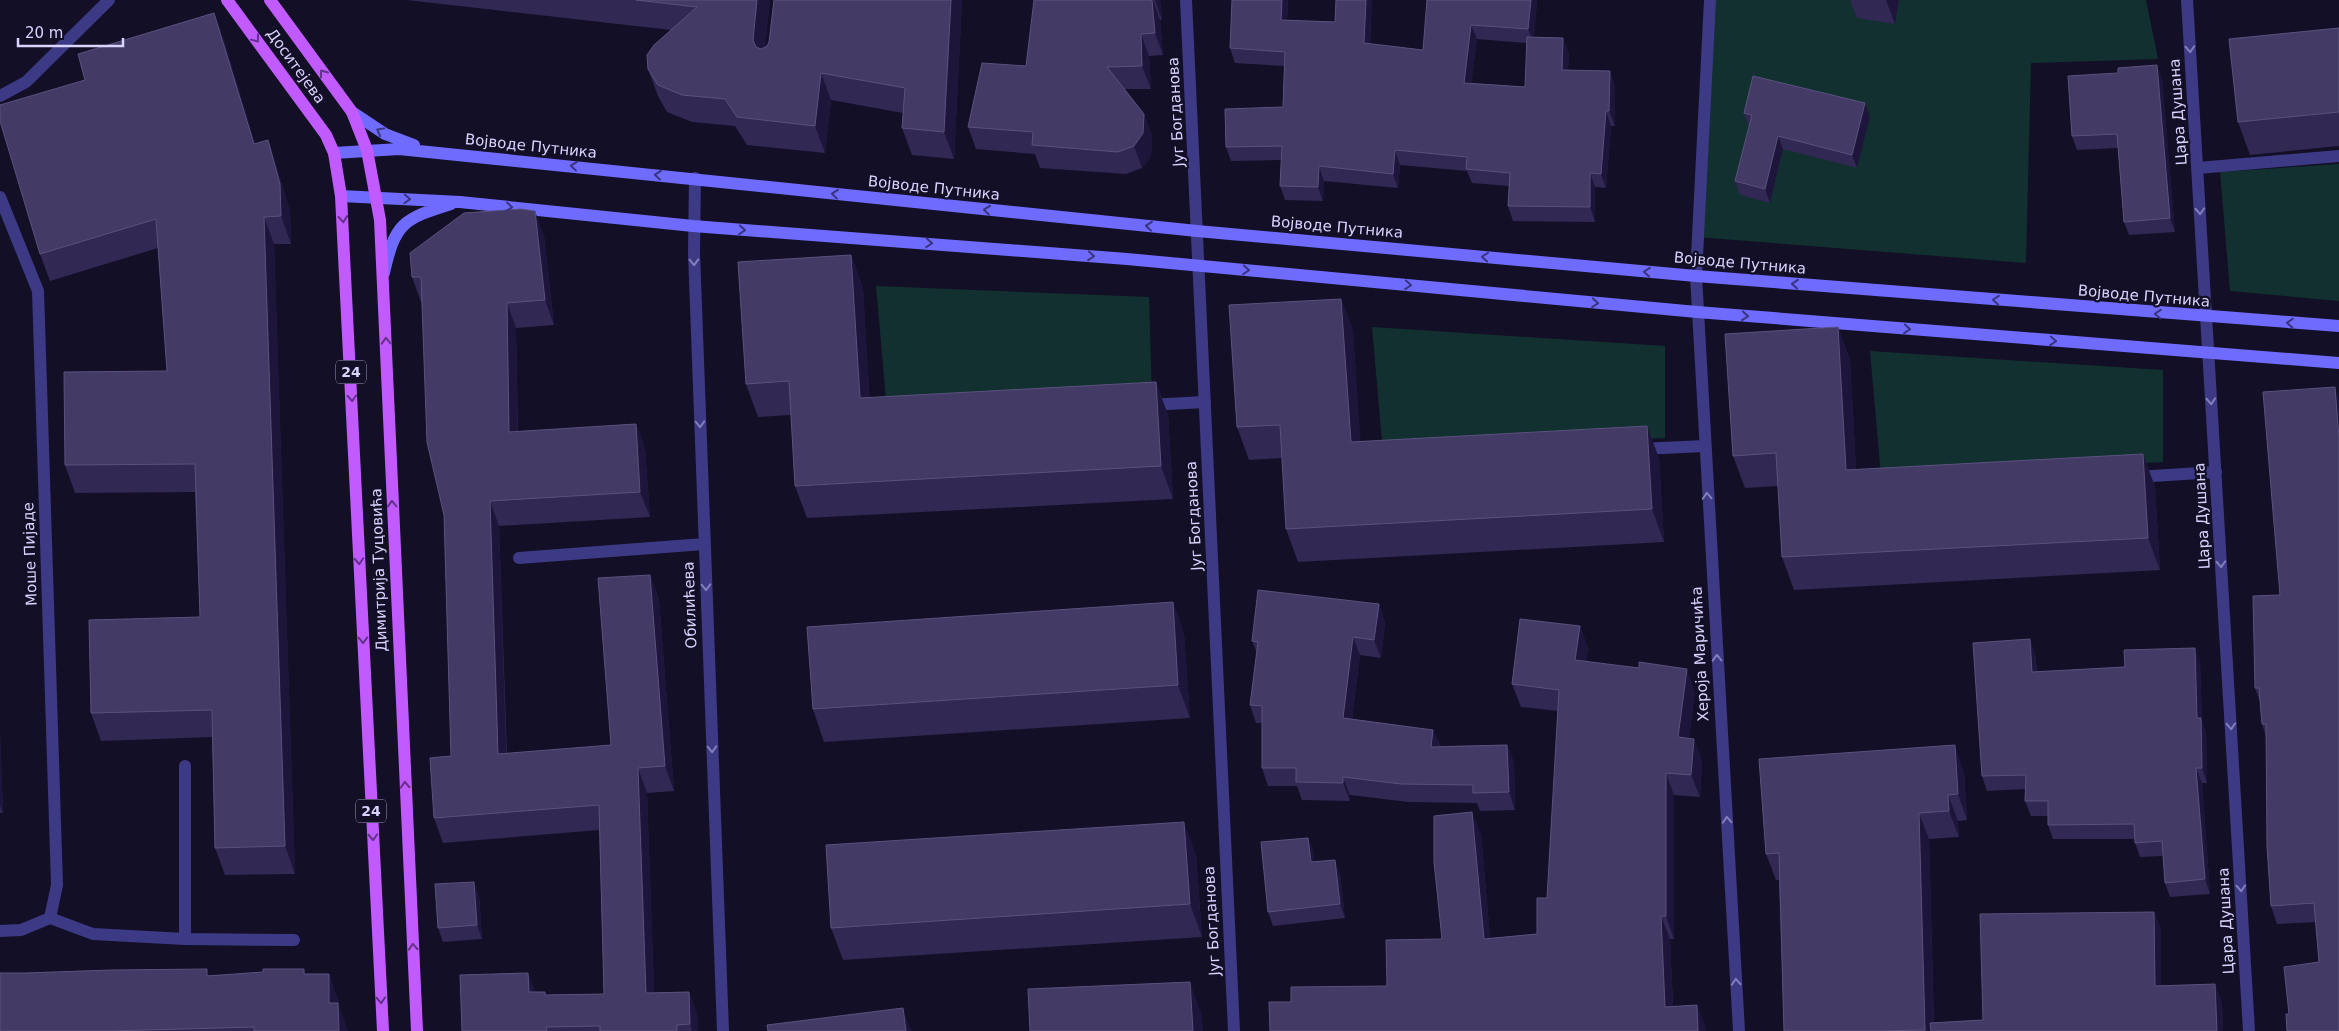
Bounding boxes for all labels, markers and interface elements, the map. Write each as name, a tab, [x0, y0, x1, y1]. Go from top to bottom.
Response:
scale bar	[18, 15, 122, 47]
text: 20 m	[25, 24, 63, 42]
street label: Доситејева	[263, 25, 329, 107]
one-way arrow	[250, 33, 259, 43]
one-way arrow	[2185, 45, 2196, 53]
street label: Југ Богданова	[1164, 57, 1188, 168]
street label: Цара Душана	[2165, 58, 2191, 166]
one-way arrow	[320, 69, 329, 78]
one-way arrow	[377, 128, 386, 138]
street label: Војводе Путника	[464, 130, 598, 162]
one-way arrow	[570, 161, 578, 172]
one-way arrow	[654, 170, 662, 181]
street label: Војводе Путника	[867, 172, 1001, 204]
one-way arrow	[831, 189, 839, 200]
one-way arrow	[403, 194, 411, 205]
one-way arrow	[505, 201, 513, 212]
one-way arrow	[983, 205, 991, 216]
one-way arrow	[2195, 207, 2206, 215]
street label: Војводе Путника	[1270, 212, 1404, 242]
one-way arrow	[337, 215, 348, 223]
one-way arrow	[1145, 221, 1153, 232]
one-way arrow	[738, 224, 746, 235]
one-way arrow	[925, 238, 933, 249]
street label: Војводе Путника	[1673, 248, 1807, 278]
one-way arrow	[1087, 251, 1095, 262]
one-way arrow	[1481, 252, 1489, 263]
one-way arrow	[689, 258, 699, 266]
one-way arrow	[1243, 264, 1251, 275]
one-way arrow	[1643, 266, 1651, 277]
one-way arrow	[1404, 279, 1412, 290]
one-way arrow	[1791, 279, 1799, 290]
street label: Војводе Путника	[2077, 281, 2211, 311]
one-way arrow	[1992, 295, 2000, 306]
one-way arrow	[1591, 297, 1599, 308]
one-way arrow	[2154, 309, 2162, 320]
one-way arrow	[1742, 311, 1750, 322]
one-way arrow	[2286, 318, 2294, 329]
one-way arrow	[1904, 324, 1912, 335]
one-way arrow	[2049, 335, 2057, 346]
one-way arrow	[381, 337, 392, 345]
road number: 24	[336, 361, 366, 384]
one-way arrow	[346, 395, 357, 403]
one-way arrow	[2206, 398, 2217, 406]
one-way arrow	[695, 421, 705, 429]
street label: Југ Богданова	[1182, 461, 1206, 572]
street label: Цара Душана	[2190, 462, 2214, 570]
street label: Димитрија Туцовића	[367, 488, 391, 652]
one-way arrow	[1702, 492, 1713, 500]
one-way arrow	[387, 499, 398, 507]
street label: Моше Пијаде	[19, 502, 41, 606]
one-way arrow	[354, 557, 365, 565]
one-way arrow	[2216, 560, 2227, 568]
street label: Обилићева	[679, 561, 701, 649]
one-way arrow	[701, 584, 711, 591]
street label: Хероја Маричића	[1687, 586, 1713, 722]
one-way arrow	[358, 636, 368, 644]
one-way arrow	[1712, 654, 1722, 662]
one-way arrow	[2225, 722, 2236, 730]
one-way arrow	[707, 746, 717, 753]
one-way arrow	[399, 781, 410, 789]
road number: 24	[356, 799, 386, 822]
one-way arrow	[1721, 816, 1732, 824]
one-way arrow	[367, 834, 378, 842]
street label: Југ Богданова	[1200, 866, 1224, 977]
street label: Цара Душана	[2214, 867, 2238, 975]
one-way arrow	[2235, 884, 2246, 892]
one-way arrow	[407, 943, 418, 951]
one-way arrow	[1731, 978, 1742, 986]
one-way arrow	[376, 996, 387, 1004]

